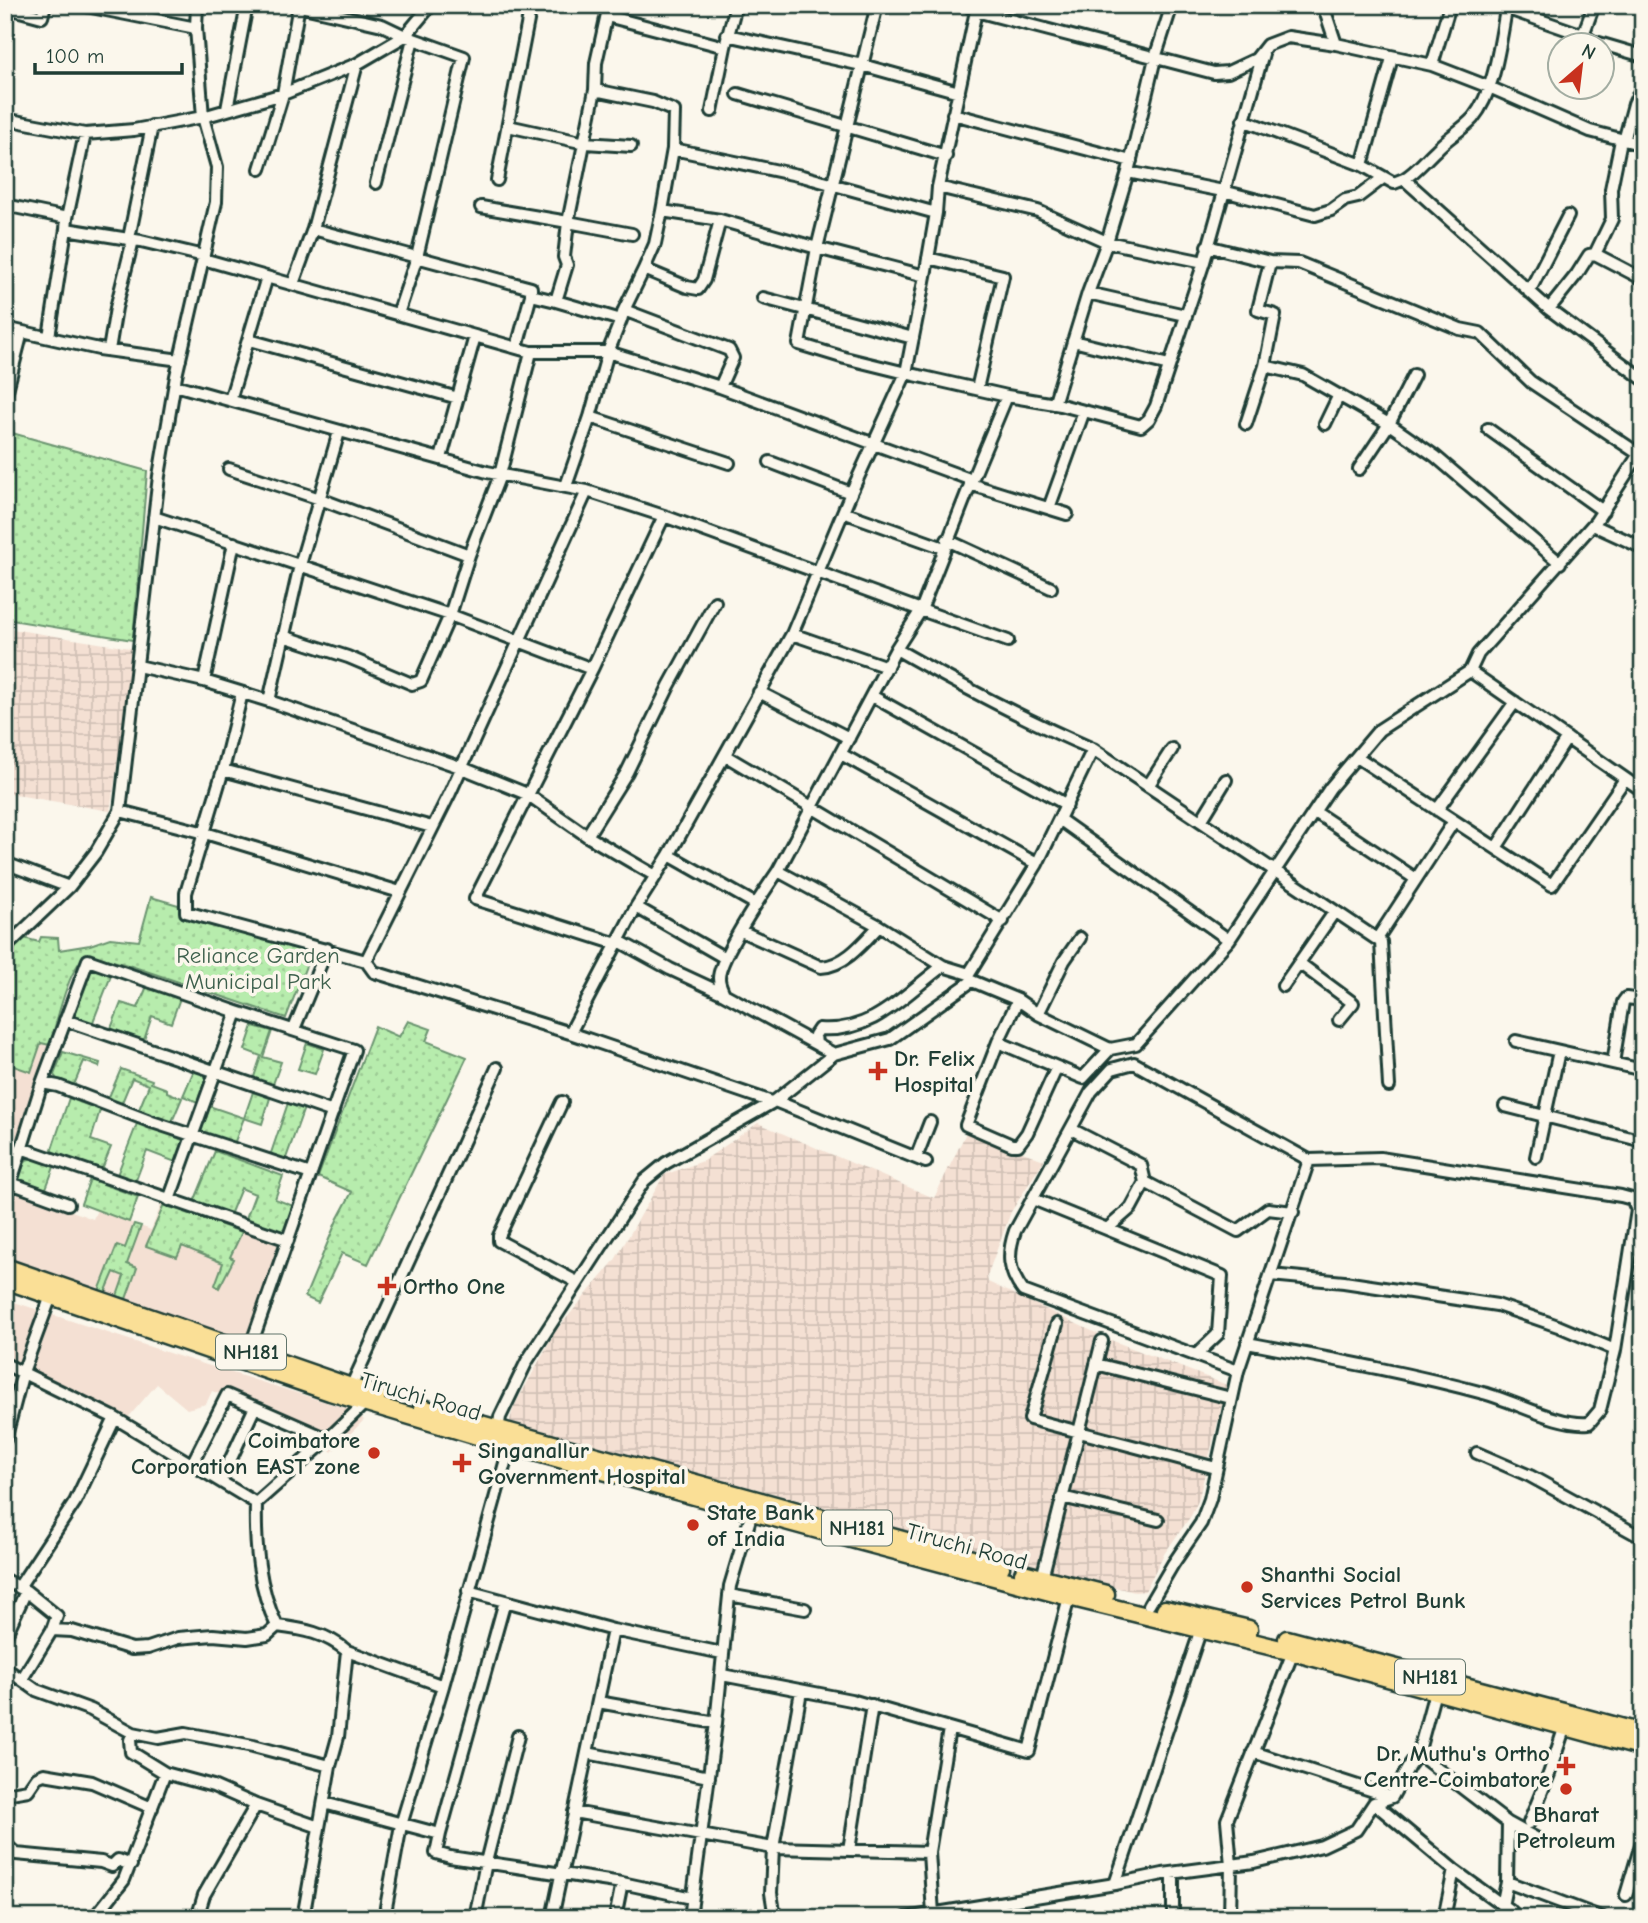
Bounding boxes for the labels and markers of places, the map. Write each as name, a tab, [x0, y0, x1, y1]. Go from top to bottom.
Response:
place label: Dr. Felix Hospital	[894, 1045, 975, 1098]
marker: Dr. Felix Hospital	[868, 1061, 888, 1081]
place label: Ortho One	[403, 1273, 505, 1300]
marker: Ortho One	[377, 1276, 397, 1296]
place label: Coimbatore Corporation EAST zone	[131, 1427, 360, 1480]
place label: Singanallur Government Hospital	[478, 1437, 686, 1490]
marker: Coimbatore Corporation EAST zone	[366, 1445, 382, 1461]
marker: Singanallur Government Hospital	[452, 1453, 472, 1473]
place label: State Bank of India	[707, 1499, 814, 1552]
marker: State Bank of India	[685, 1517, 701, 1533]
place label: Shanthi Social Services Petrol Bunk	[1261, 1561, 1465, 1614]
marker: Shanthi Social Services Petrol Bunk	[1239, 1579, 1255, 1595]
place label: Dr. Muthu's Ortho Centre-Coimbatore	[1363, 1740, 1550, 1793]
marker: Dr. Muthu's Ortho Centre-Coimbatore	[1556, 1756, 1576, 1776]
marker: Bharat Petroleum	[1558, 1781, 1574, 1797]
place label: Bharat Petroleum	[1516, 1801, 1616, 1854]

